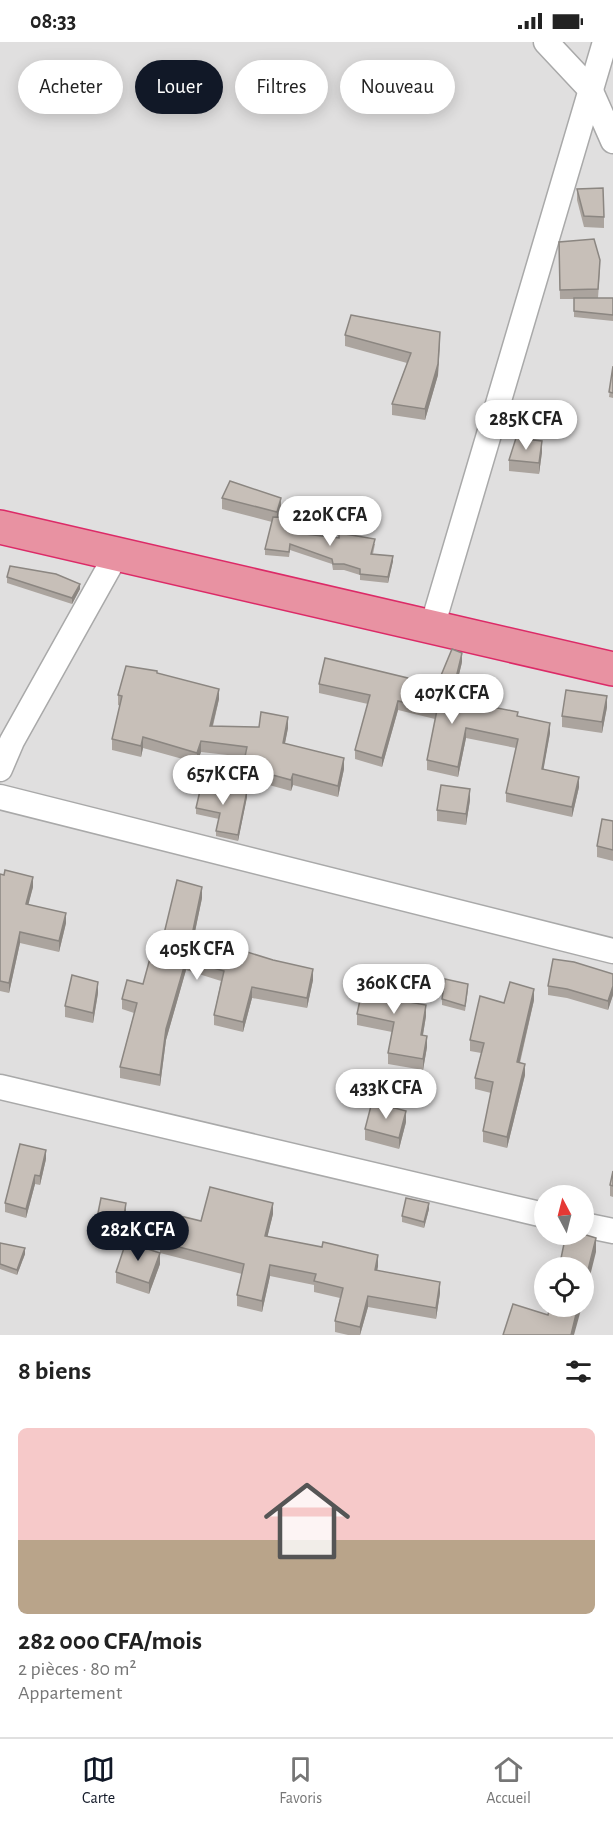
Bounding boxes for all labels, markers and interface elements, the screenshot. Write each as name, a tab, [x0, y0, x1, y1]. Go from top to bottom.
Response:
text: 08:33	[30, 10, 76, 32]
chip: Acheter	[18, 60, 123, 114]
chip: Louer	[135, 60, 223, 114]
chip: Filtres	[235, 60, 328, 114]
chip: Nouveau	[340, 60, 455, 114]
pin: 285K CFA	[464, 400, 588, 451]
text: 285K CFA	[489, 409, 563, 429]
pin: 220K CFA	[268, 496, 392, 547]
text: 220K CFA	[293, 505, 367, 525]
pin: 407K CFA	[390, 674, 514, 725]
text: 407K CFA	[415, 683, 489, 703]
pin: 657K CFA	[161, 755, 285, 806]
text: 657K CFA	[187, 764, 259, 784]
pin: 405K CFA	[135, 930, 259, 981]
text: 405K CFA	[160, 939, 234, 959]
pin: 360K CFA	[332, 964, 456, 1015]
text: 360K CFA	[357, 973, 431, 993]
pin: 433K CFA	[324, 1069, 448, 1120]
text: 433K CFA	[350, 1078, 422, 1098]
north arrow	[534, 1185, 594, 1245]
map controls	[534, 1185, 594, 1317]
pin: 282K CFA	[76, 1211, 200, 1262]
text: 282K CFA	[101, 1220, 175, 1240]
button: locate	[534, 1257, 594, 1317]
icon: filters	[562, 1355, 595, 1388]
text: 8 biens	[18, 1358, 91, 1384]
icon: home	[253, 1467, 361, 1575]
text: 282 000 CFA/mois	[18, 1628, 202, 1654]
text: 2 pièces · 80 m²	[18, 1659, 136, 1679]
text: Appartement	[18, 1683, 122, 1703]
tab: Carte	[82, 1753, 115, 1808]
tab: Favoris	[279, 1753, 322, 1808]
tab: Accueil	[486, 1753, 531, 1808]

